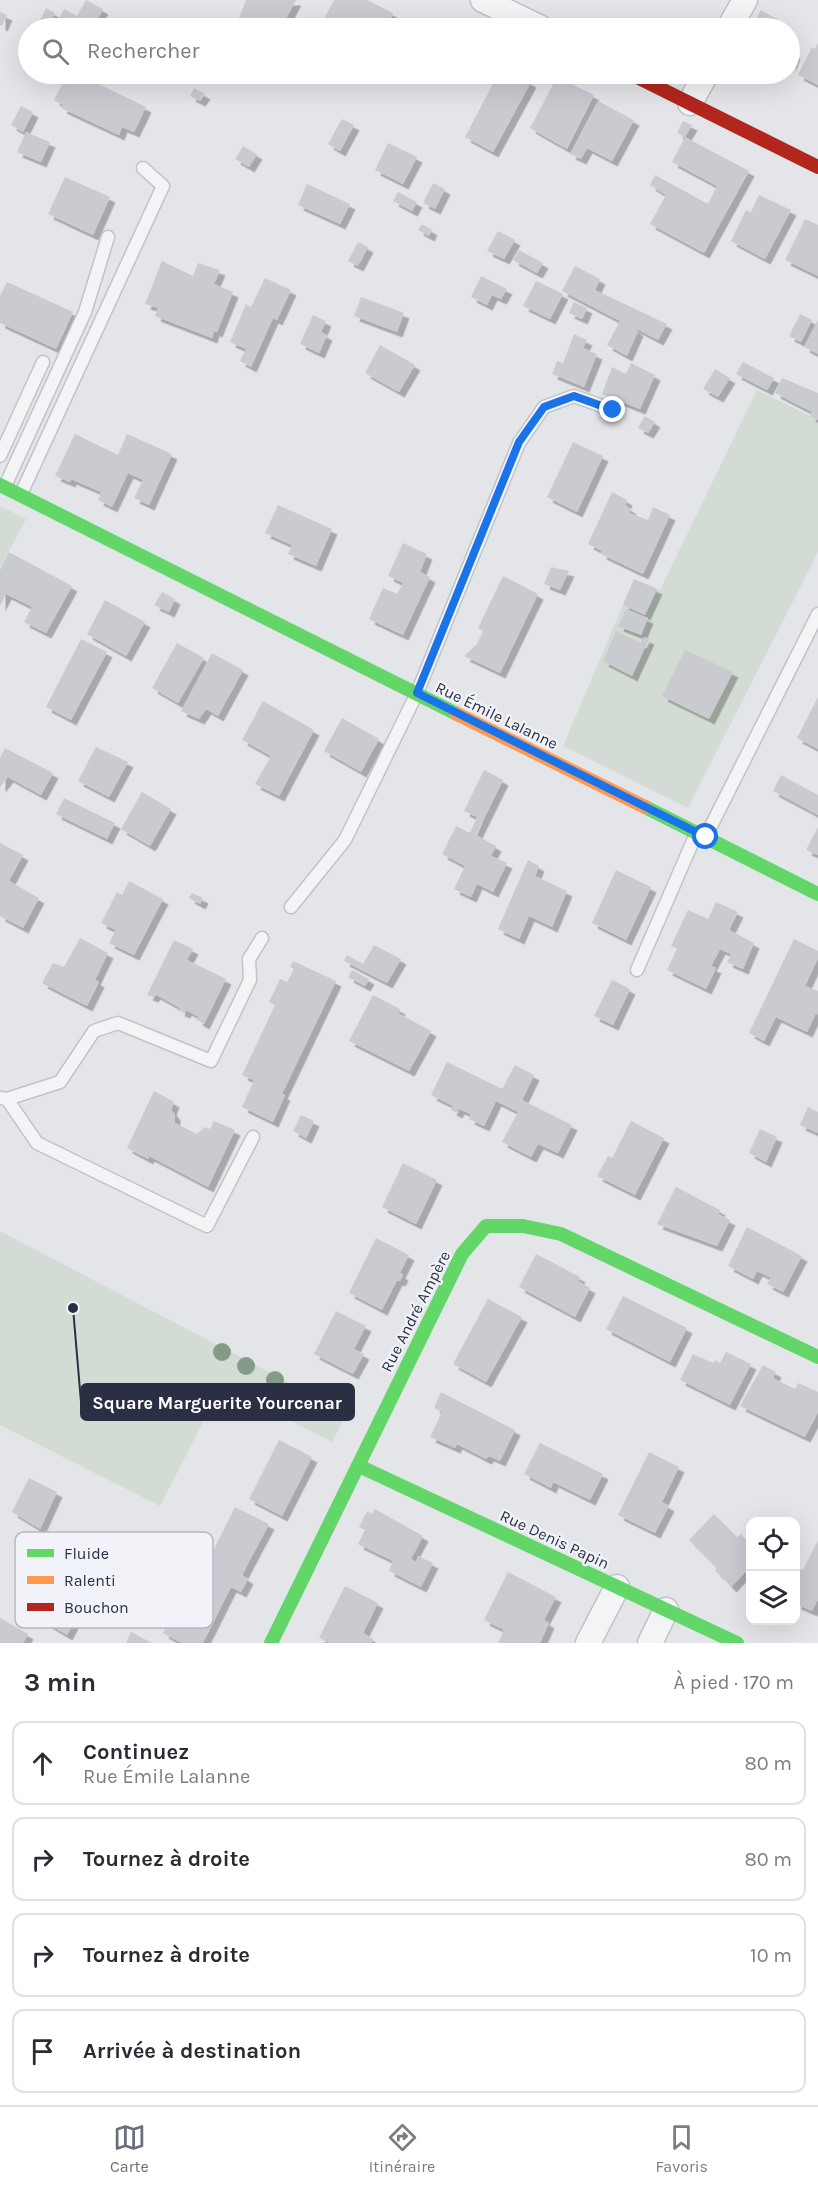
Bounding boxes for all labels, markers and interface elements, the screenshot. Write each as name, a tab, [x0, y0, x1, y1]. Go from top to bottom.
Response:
search box	[18, 18, 800, 84]
icon: search	[39, 35, 72, 68]
text: Rechercher	[87, 38, 200, 64]
route end	[599, 396, 625, 422]
street label: Rue Émile Lalanne	[432, 678, 561, 753]
route start	[692, 823, 718, 849]
street label: Rue André Ampère	[377, 1248, 454, 1375]
callout: Square Marguerite Yourcenar	[81, 1384, 354, 1420]
text: Square Marguerite Yourcenar	[92, 1392, 342, 1414]
street label: Rue Denis Papin	[497, 1506, 612, 1573]
map controls	[746, 1517, 800, 1625]
button: locate	[746, 1517, 800, 1571]
legend	[15, 1532, 213, 1628]
text: Fluide	[64, 1544, 109, 1563]
text: Ralenti	[64, 1571, 116, 1590]
button: layers	[746, 1571, 800, 1625]
text: Bouchon	[64, 1598, 129, 1617]
text: 3 min	[24, 1667, 96, 1698]
text: À pied · 170 m	[674, 1671, 794, 1694]
text: Continuez	[83, 1739, 189, 1765]
icon: ahead	[26, 1747, 59, 1780]
text: 80 m	[744, 1752, 792, 1775]
text: Rue Émile Lalanne	[83, 1765, 250, 1788]
icon: right	[26, 1843, 59, 1876]
text: Tournez à droite	[83, 1846, 250, 1872]
text: 80 m	[744, 1848, 792, 1871]
icon: right	[26, 1939, 59, 1972]
text: Tournez à droite	[83, 1942, 250, 1968]
text: 10 m	[750, 1944, 792, 1967]
icon: arrive	[26, 2035, 59, 2068]
text: Arrivée à destination	[83, 2038, 301, 2064]
tab: Carte	[110, 2121, 149, 2176]
tab: Itinéraire	[369, 2121, 435, 2176]
tab: Favoris	[655, 2121, 708, 2176]

